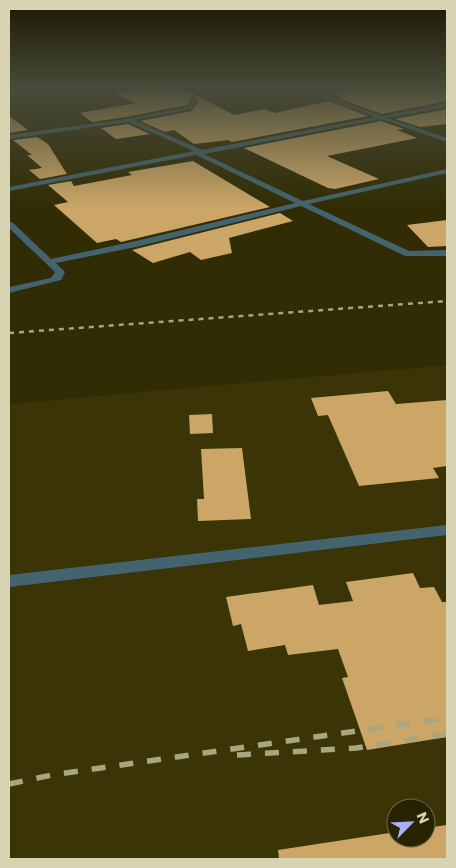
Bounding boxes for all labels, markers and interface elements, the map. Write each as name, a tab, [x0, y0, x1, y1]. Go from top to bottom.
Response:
north arrow	[386, 798, 436, 848]
text: N	[412, 809, 434, 827]

